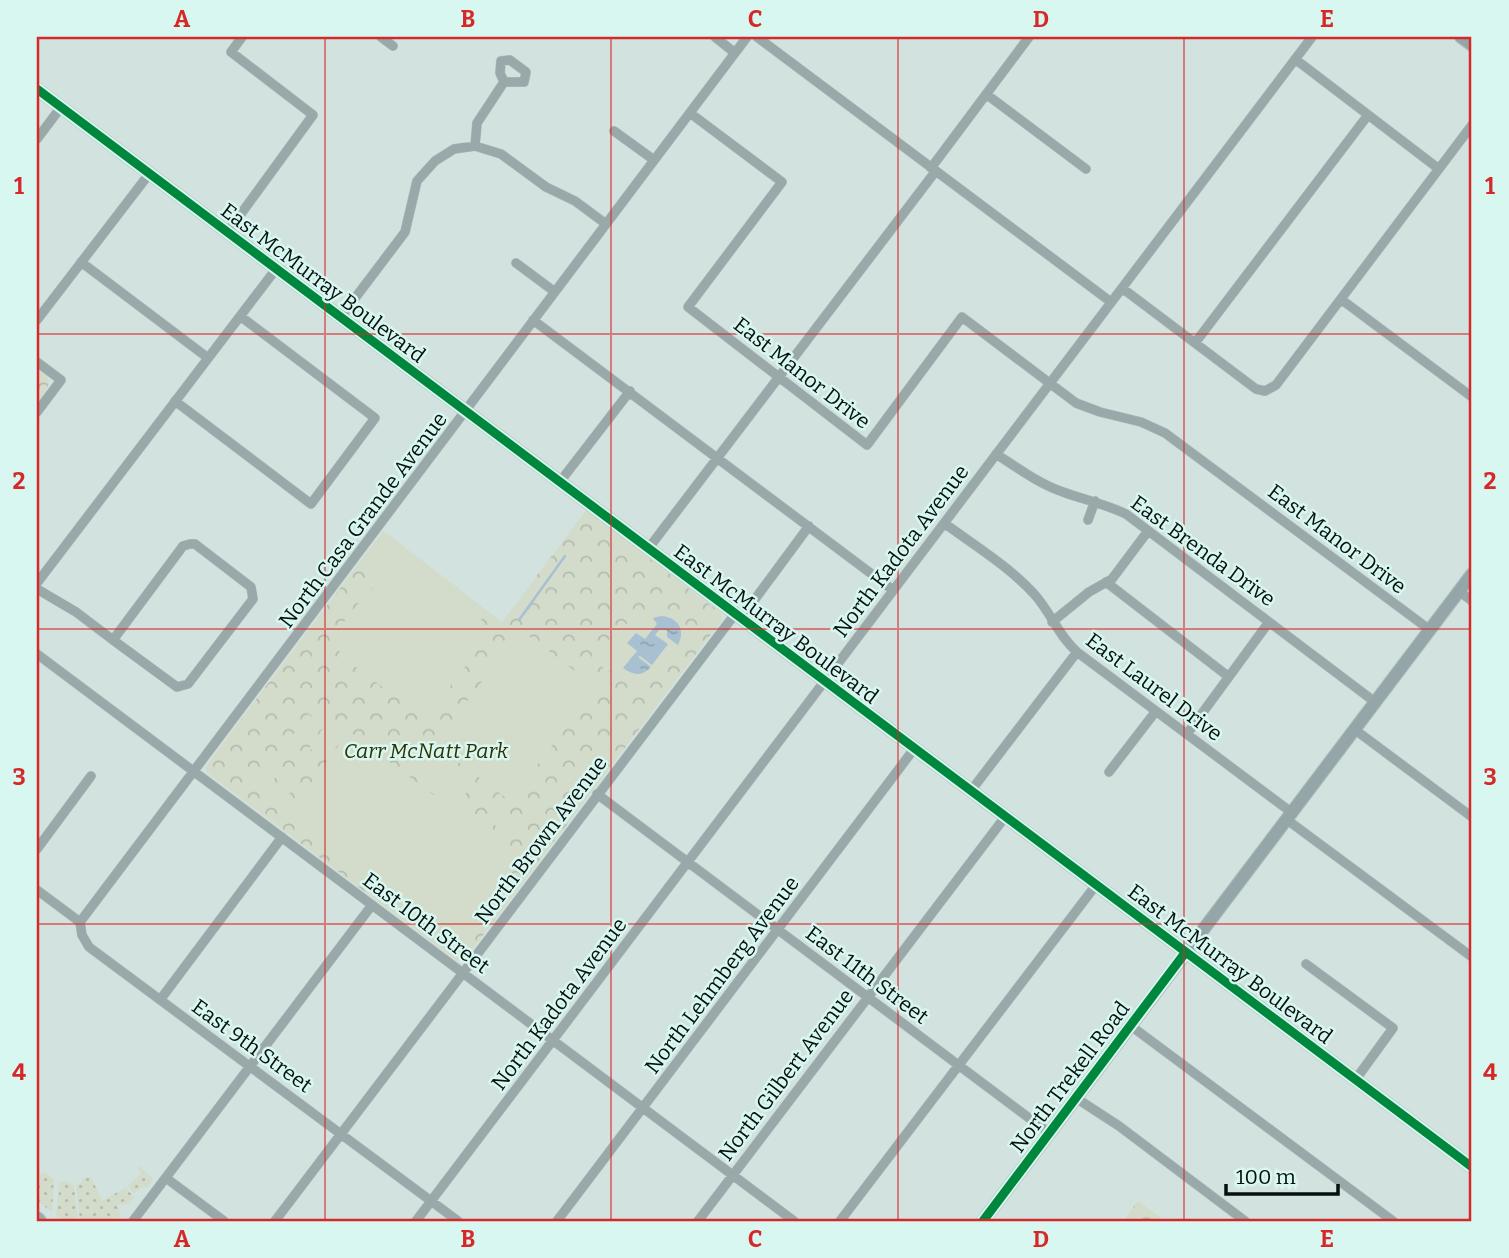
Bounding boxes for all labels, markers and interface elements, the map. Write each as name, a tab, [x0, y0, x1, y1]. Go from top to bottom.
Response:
text: A	[174, 5, 191, 33]
text: B	[461, 5, 475, 33]
text: C	[748, 5, 762, 33]
text: D	[1033, 5, 1049, 33]
text: E	[1320, 5, 1334, 33]
text: 1	[14, 172, 24, 200]
text: 1	[1485, 172, 1495, 200]
street label: East McMurray Boulevard	[216, 198, 430, 368]
street label: East Manor Drive	[728, 312, 876, 434]
street label: North Casa Grande Avenue	[273, 407, 453, 633]
street label: North Kadota Avenue	[828, 460, 974, 642]
text: 2	[13, 467, 26, 495]
text: 2	[1484, 467, 1497, 495]
street label: East Manor Drive	[1263, 479, 1411, 599]
street label: East Brenda Drive	[1126, 490, 1280, 612]
street label: East McMurray Boulevard	[669, 539, 883, 709]
street label: East Laurel Drive	[1081, 627, 1227, 747]
park label: Carr McNatt Park	[344, 738, 509, 764]
street label: North Brown Avenue	[469, 751, 613, 929]
text: 3	[12, 763, 26, 791]
text: 3	[1483, 763, 1497, 791]
street label: East 10th Street	[358, 867, 495, 979]
street label: North Lehmberg Avenue	[639, 871, 805, 1079]
street label: East McMurray Boulevard	[1123, 879, 1337, 1049]
street label: North Kadota Avenue	[486, 913, 632, 1095]
street label: East 11th Street	[800, 920, 934, 1030]
street label: North Gilbert Avenue	[713, 984, 859, 1166]
street label: East 9th Street	[187, 994, 317, 1099]
street label: North Trekell Road	[1005, 996, 1135, 1158]
text: 4	[12, 1058, 26, 1086]
text: 4	[1483, 1058, 1497, 1086]
scale bar	[1226, 1153, 1338, 1197]
text: 100 m	[1236, 1164, 1296, 1190]
text: A	[174, 1225, 191, 1253]
text: B	[461, 1225, 475, 1253]
text: C	[748, 1225, 762, 1253]
text: D	[1033, 1225, 1049, 1253]
text: E	[1320, 1225, 1334, 1253]

